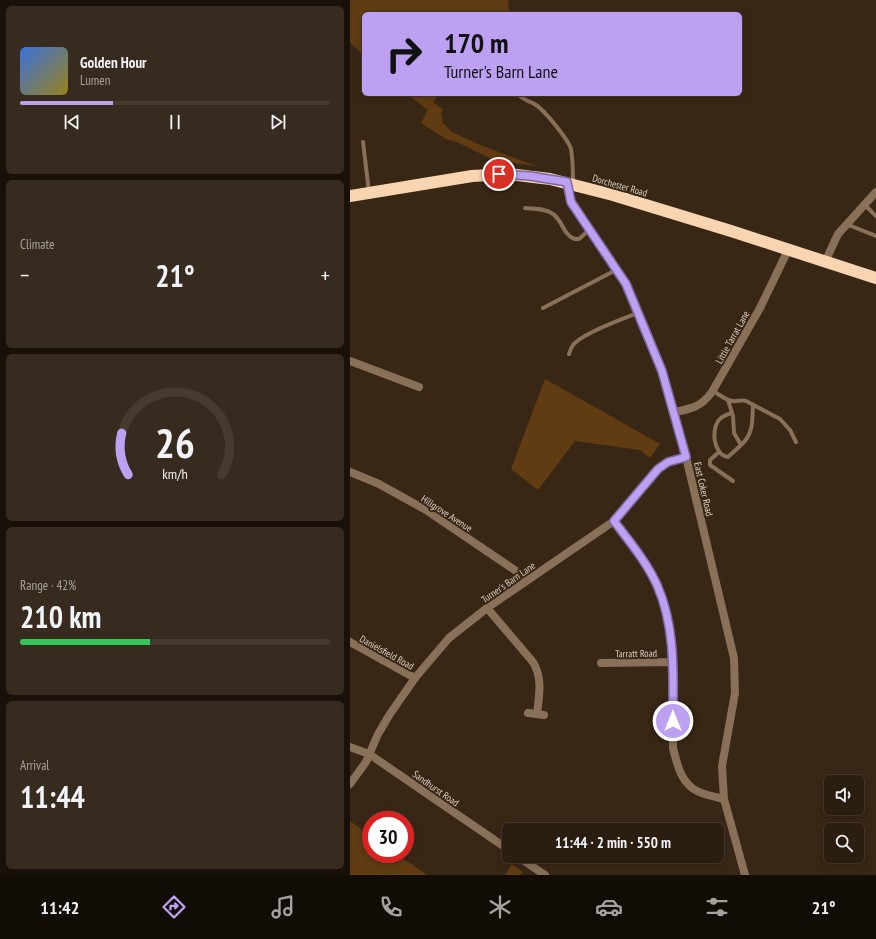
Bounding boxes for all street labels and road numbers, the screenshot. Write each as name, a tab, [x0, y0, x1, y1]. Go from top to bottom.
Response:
street label: Dorchester Road	[591, 171, 649, 200]
street label: Little Tarrat Lane	[713, 308, 752, 366]
street label: East Coker Road	[691, 461, 716, 517]
street label: Hillgrove Avenue	[419, 492, 475, 535]
street label: Turner's Barn Lane	[479, 559, 538, 606]
street label: Danielsfield Road	[357, 632, 416, 673]
street label: Tarratt Road	[615, 647, 657, 660]
street label: Sandhurst Road	[410, 768, 461, 809]

